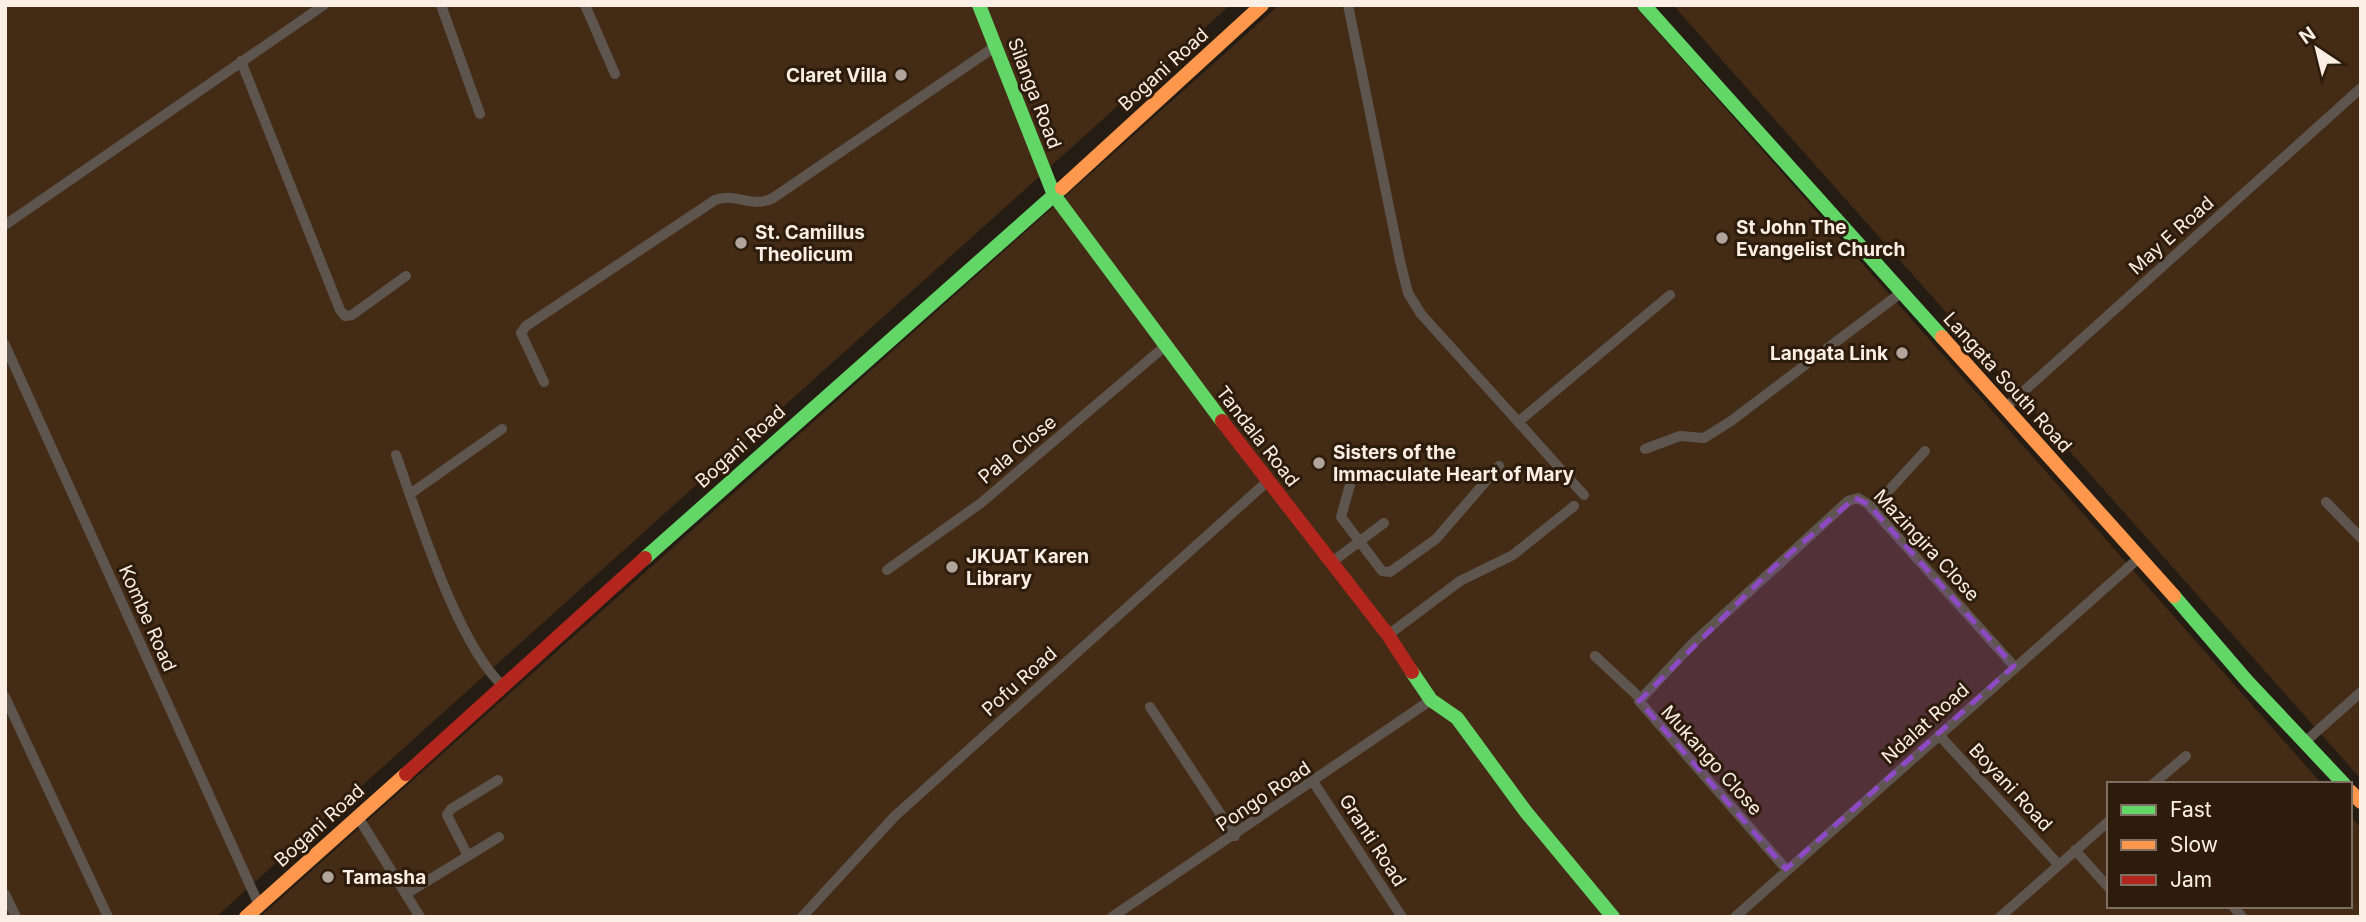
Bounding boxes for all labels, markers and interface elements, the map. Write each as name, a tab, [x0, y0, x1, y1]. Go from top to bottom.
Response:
north arrow	[2282, 14, 2352, 84]
text: N	[2295, 22, 2320, 49]
street label: Bogani Road	[1114, 23, 1213, 116]
street label: Silanga Road	[1003, 35, 1066, 152]
place label: Claret Villa	[786, 64, 887, 87]
marker: Claret Villa	[893, 67, 909, 83]
street label: May E Road	[2124, 191, 2218, 279]
place label: St John The Evangelist Church	[1736, 216, 1905, 261]
place label: St. Camillus Theolicum	[755, 221, 865, 266]
marker: St John The Evangelist Church	[1714, 230, 1730, 246]
marker: St. Camillus Theolicum	[733, 235, 749, 251]
street label: Langata South Road	[1939, 307, 2077, 457]
place label: Langata Link	[1770, 342, 1888, 365]
marker: Langata Link	[1894, 345, 1910, 361]
street label: Tandala Road	[1211, 381, 1304, 491]
street label: Bogani Road	[691, 400, 790, 493]
street label: Pala Close	[974, 410, 1061, 489]
place label: Sisters of the Immaculate Heart of Mary	[1333, 441, 1575, 486]
marker: Sisters of the Immaculate Heart of Mary	[1311, 455, 1327, 471]
street label: Mazingira Close	[1869, 485, 1984, 606]
place label: JKUAT Karen Library	[966, 545, 1089, 590]
marker: JKUAT Karen Library	[944, 559, 960, 575]
street label: Kombe Road	[114, 561, 181, 675]
street label: Pofu Road	[977, 642, 1062, 721]
street label: Ndalat Road	[1877, 678, 1974, 768]
street label: Mukango Close	[1656, 701, 1767, 820]
street label: Boyani Road	[1964, 739, 2057, 836]
street label: Pongo Road	[1212, 756, 1315, 836]
street label: Bogani Road	[270, 779, 369, 872]
legend	[2107, 782, 2352, 908]
street label: Granti Road	[1334, 790, 1411, 891]
text: Fast	[2170, 797, 2212, 822]
text: Slow	[2170, 832, 2218, 857]
place label: Tamasha	[342, 866, 426, 889]
text: Jam	[2170, 867, 2212, 892]
marker: Tamasha	[320, 869, 336, 885]

